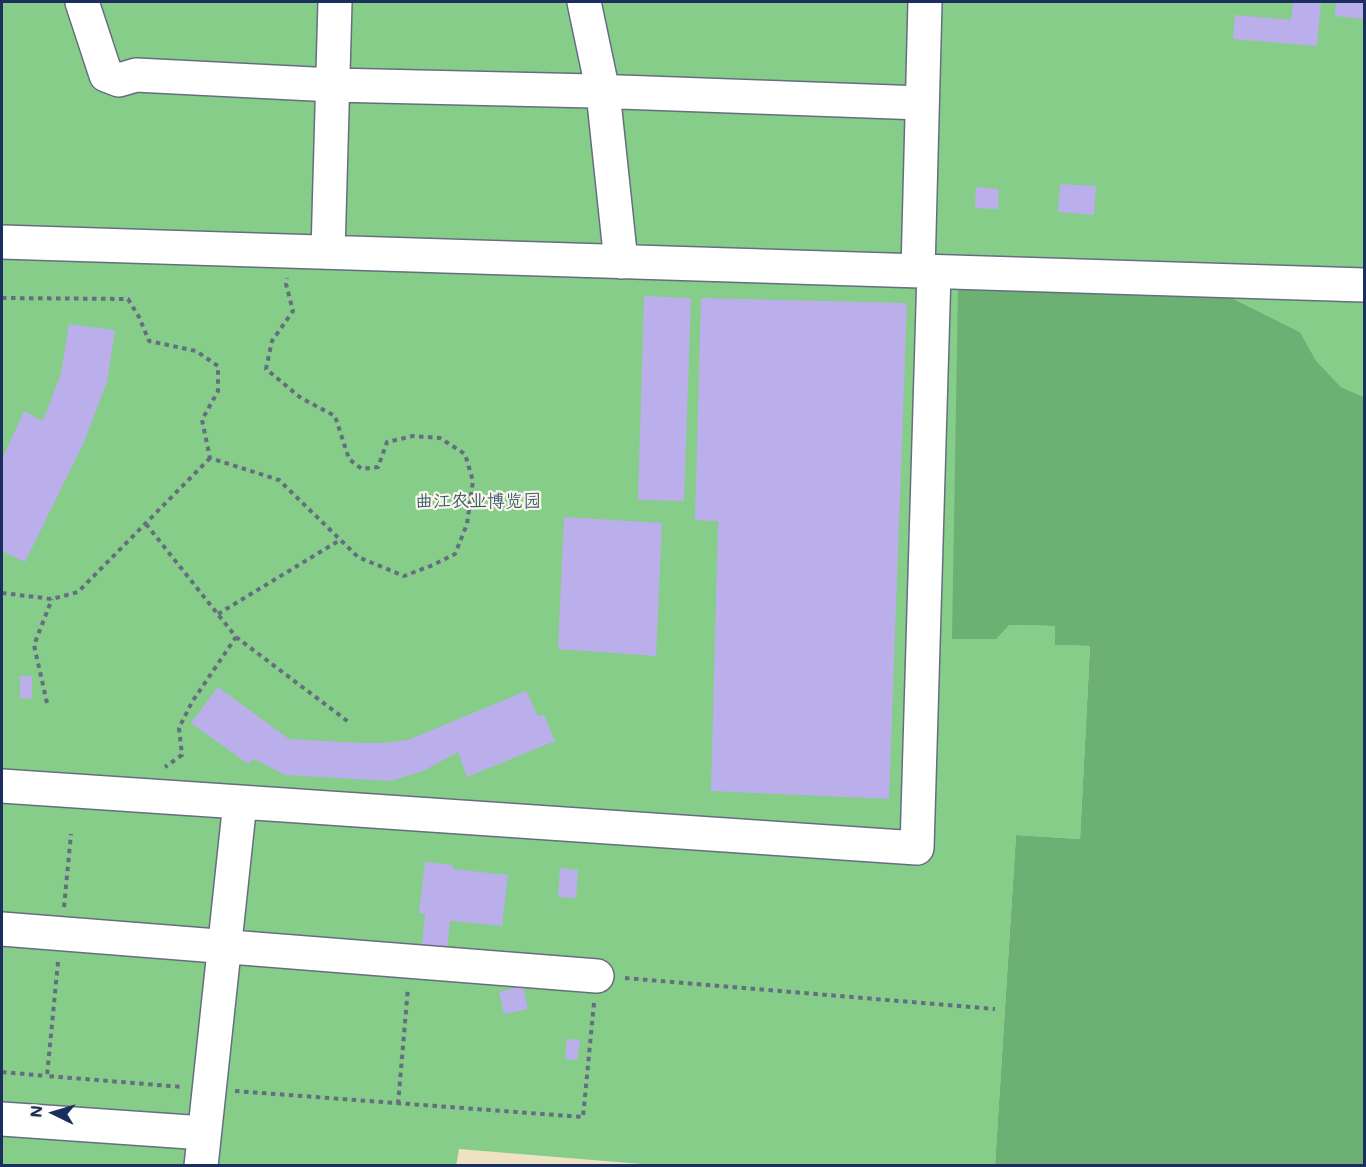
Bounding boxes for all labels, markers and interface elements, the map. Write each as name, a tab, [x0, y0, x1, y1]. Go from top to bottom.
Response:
park label: 曲江农业博览园	[415, 490, 541, 512]
north arrow	[24, 1083, 84, 1143]
text: N	[25, 1104, 47, 1118]

